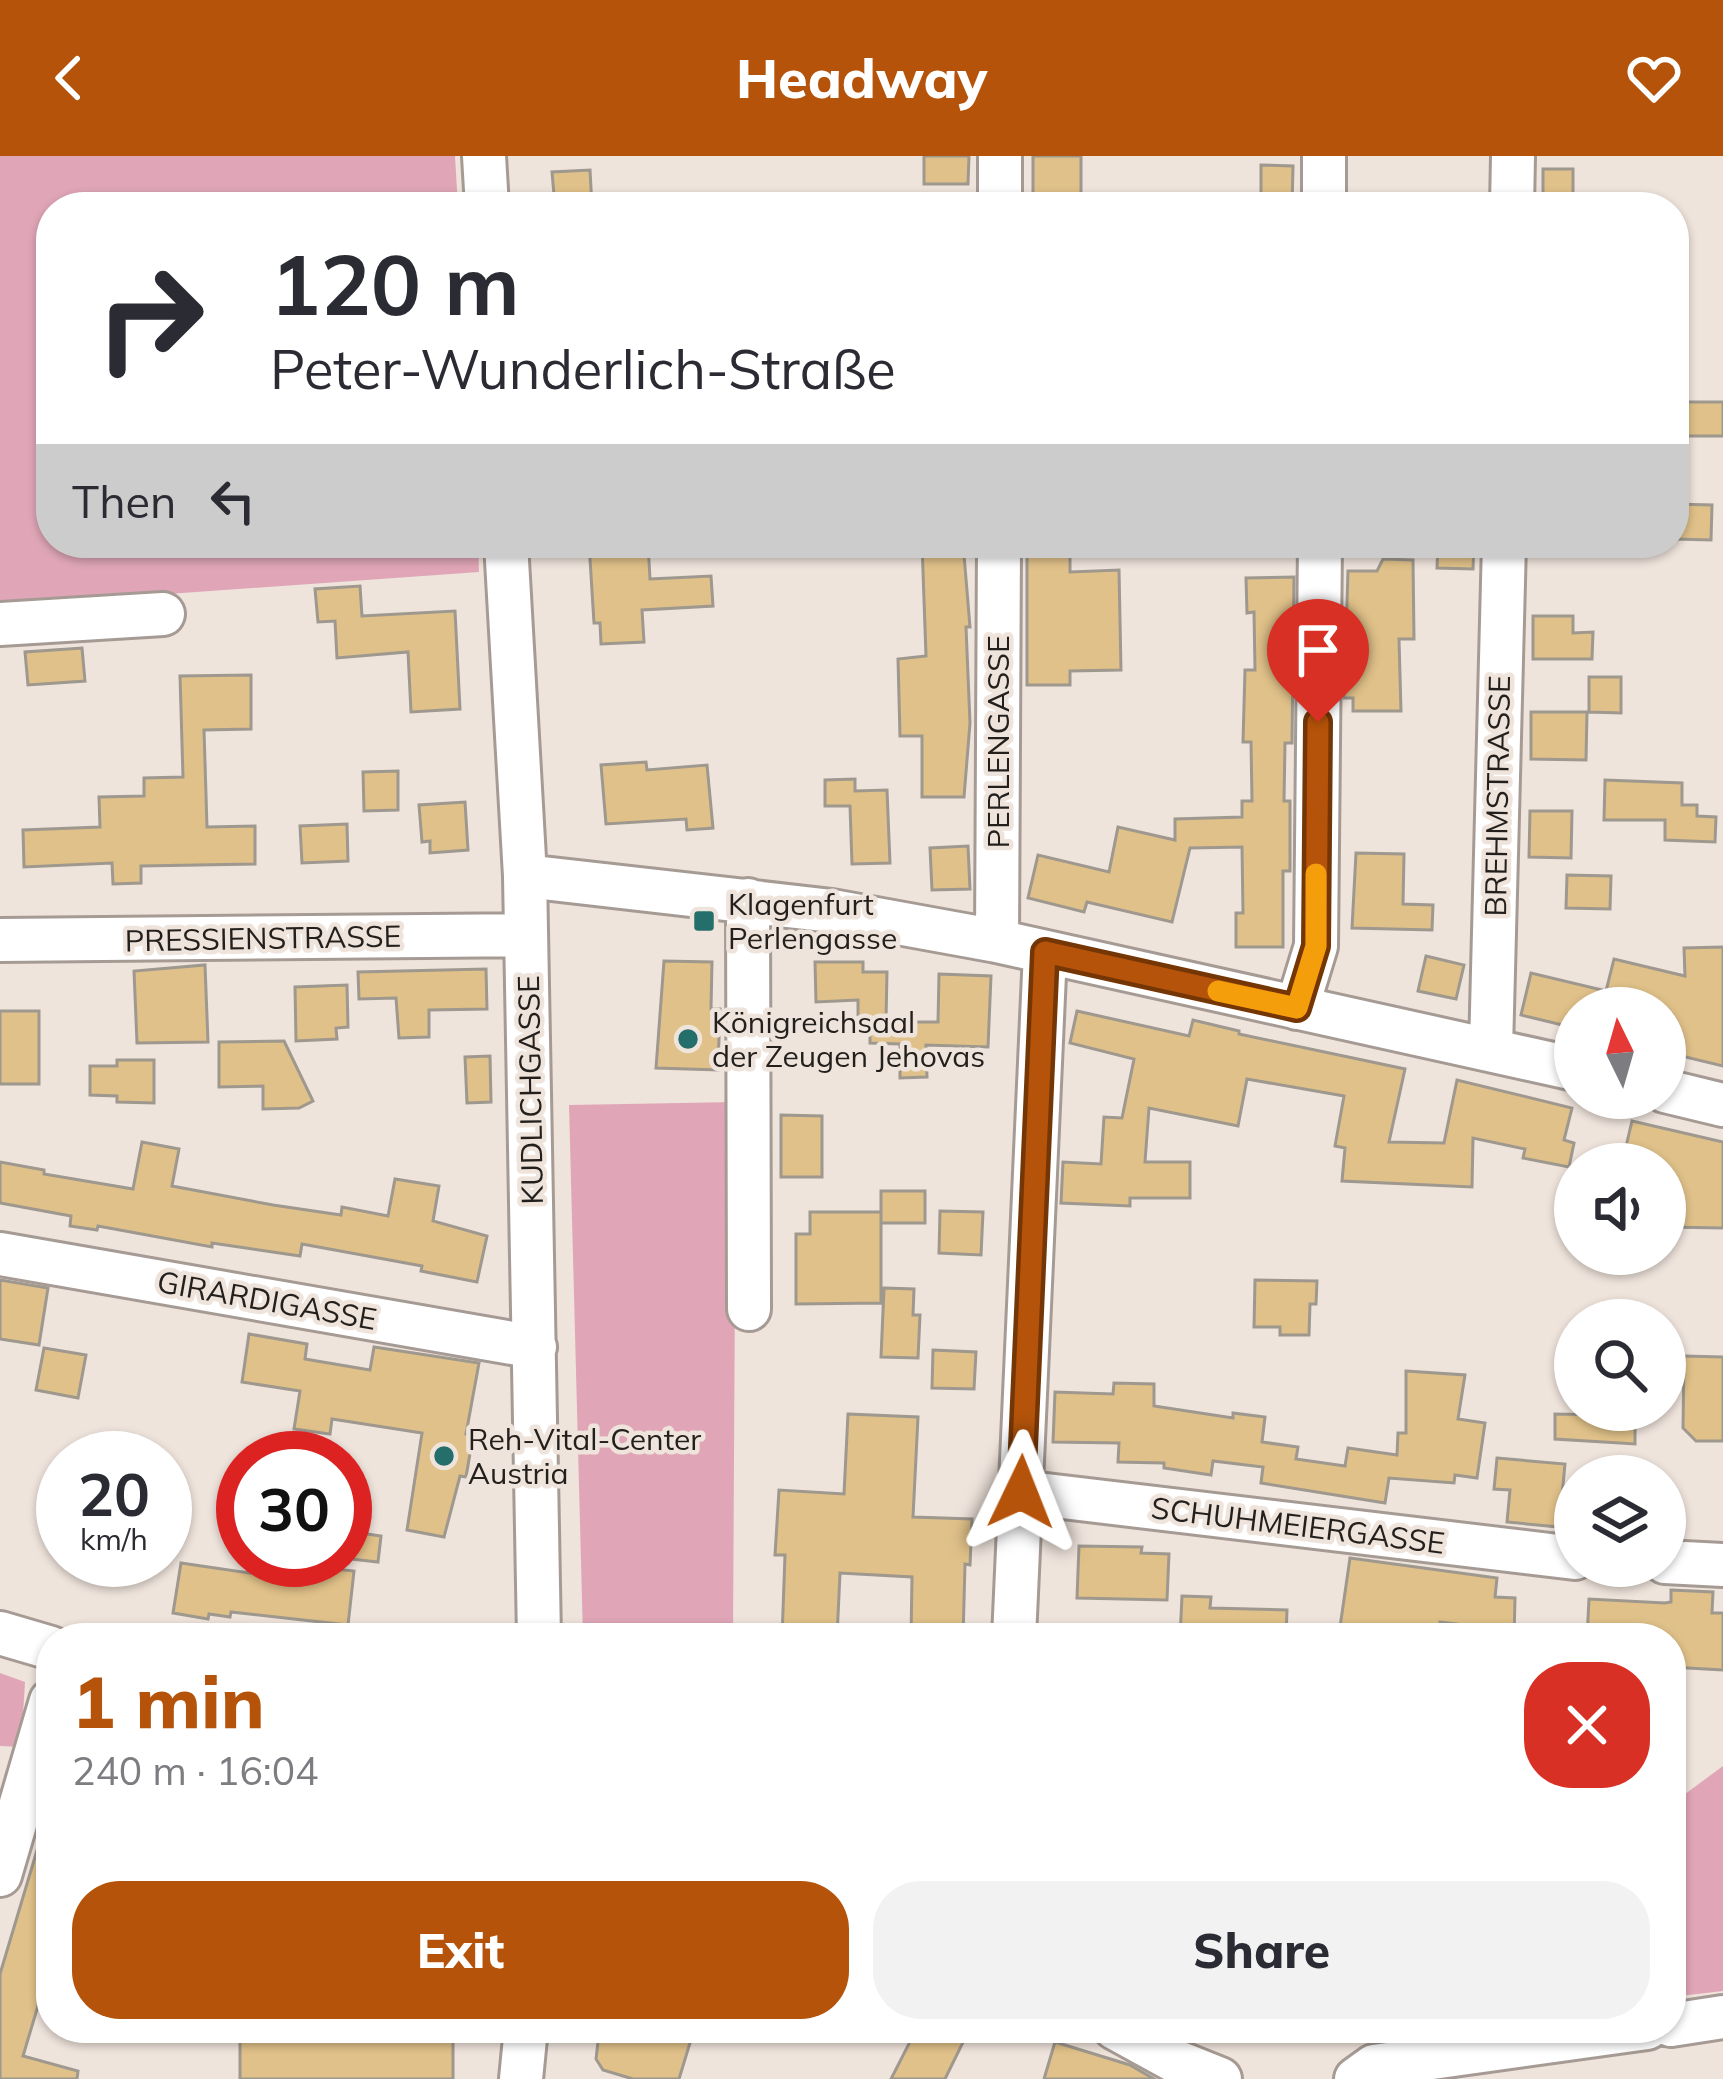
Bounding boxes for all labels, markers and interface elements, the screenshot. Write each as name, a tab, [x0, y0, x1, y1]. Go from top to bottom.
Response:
text: Headway	[736, 44, 987, 112]
icon: back	[36, 45, 102, 111]
icon: heart	[1621, 45, 1687, 111]
text: 120 m	[270, 231, 520, 336]
icon: right	[72, 240, 228, 396]
text: Peter-Wunderlich-Straße	[270, 335, 896, 403]
icon: left	[200, 468, 266, 534]
text: Then	[72, 473, 176, 529]
pin	[1267, 599, 1369, 722]
icon: arrive	[1285, 617, 1351, 683]
street label: PERLENGASSE	[979, 635, 1017, 849]
street label: BREHMSTRASSE	[1476, 675, 1518, 917]
place label: Klagenfurt Perlengasse	[728, 885, 897, 957]
marker: Klagenfurt Perlengasse	[691, 908, 717, 934]
street label: PRESSIENSTRASSE	[124, 917, 402, 959]
street label: KUDLICHGASSE	[509, 975, 551, 1205]
north arrow	[1554, 987, 1686, 1119]
map controls	[1554, 987, 1686, 1587]
place label: Königreichsaal der Zeugen Jehovas	[712, 1003, 985, 1075]
marker: Königreichsaal der Zeugen Jehovas	[675, 1026, 701, 1052]
button: sound	[1554, 1143, 1686, 1275]
street label: GIRARDIGASSE	[154, 1262, 380, 1338]
button: search	[1554, 1299, 1686, 1431]
place label: Reh-Vital-Center Austria	[468, 1420, 701, 1492]
position arrow	[958, 1429, 1084, 1555]
speed limit sign: 30	[216, 1431, 372, 1587]
marker: Reh-Vital-Center Austria	[431, 1443, 457, 1469]
button: layers	[1554, 1455, 1686, 1587]
text: 20	[78, 1456, 150, 1531]
street label: SCHUHMEIERGASSE	[1149, 1488, 1447, 1562]
text: km/h	[80, 1520, 148, 1558]
text: 1 min	[72, 1656, 265, 1746]
button: close	[1524, 1662, 1650, 1788]
text: 240 m · 16:04	[72, 1746, 318, 1795]
button: Exit	[72, 1881, 849, 2019]
button: Share	[873, 1881, 1650, 2019]

